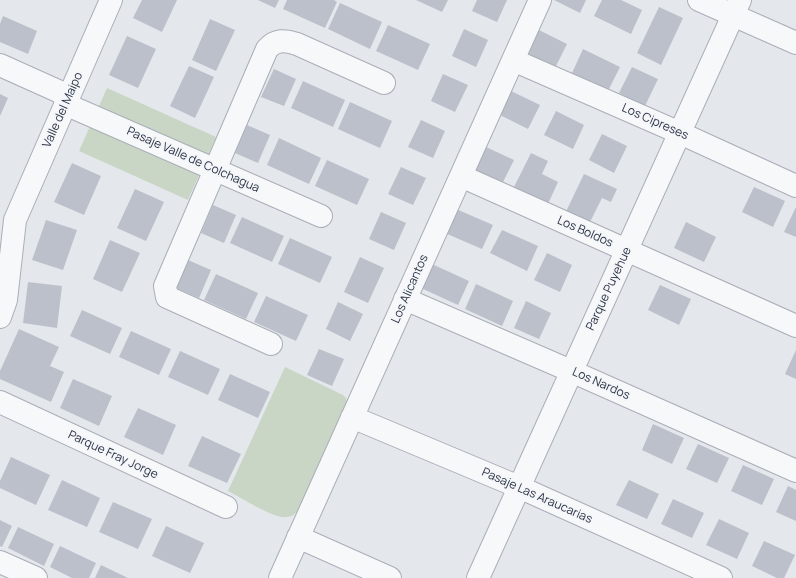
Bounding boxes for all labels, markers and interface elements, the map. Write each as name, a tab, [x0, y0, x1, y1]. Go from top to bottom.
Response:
street label: Valle del Maipo	[40, 70, 86, 150]
street label: Los Cipreses	[620, 101, 690, 143]
street label: Pasaje Valle de Colchagua	[124, 124, 262, 196]
street label: Los Boldos	[555, 213, 615, 251]
street label: Parque Puyehue	[583, 245, 635, 333]
street label: Los Alicantos	[389, 253, 431, 325]
street label: Los Nardos	[570, 365, 632, 403]
street label: Parque Fray Jorge	[66, 428, 160, 482]
street label: Pasaje Las Araucarias	[480, 465, 594, 527]

